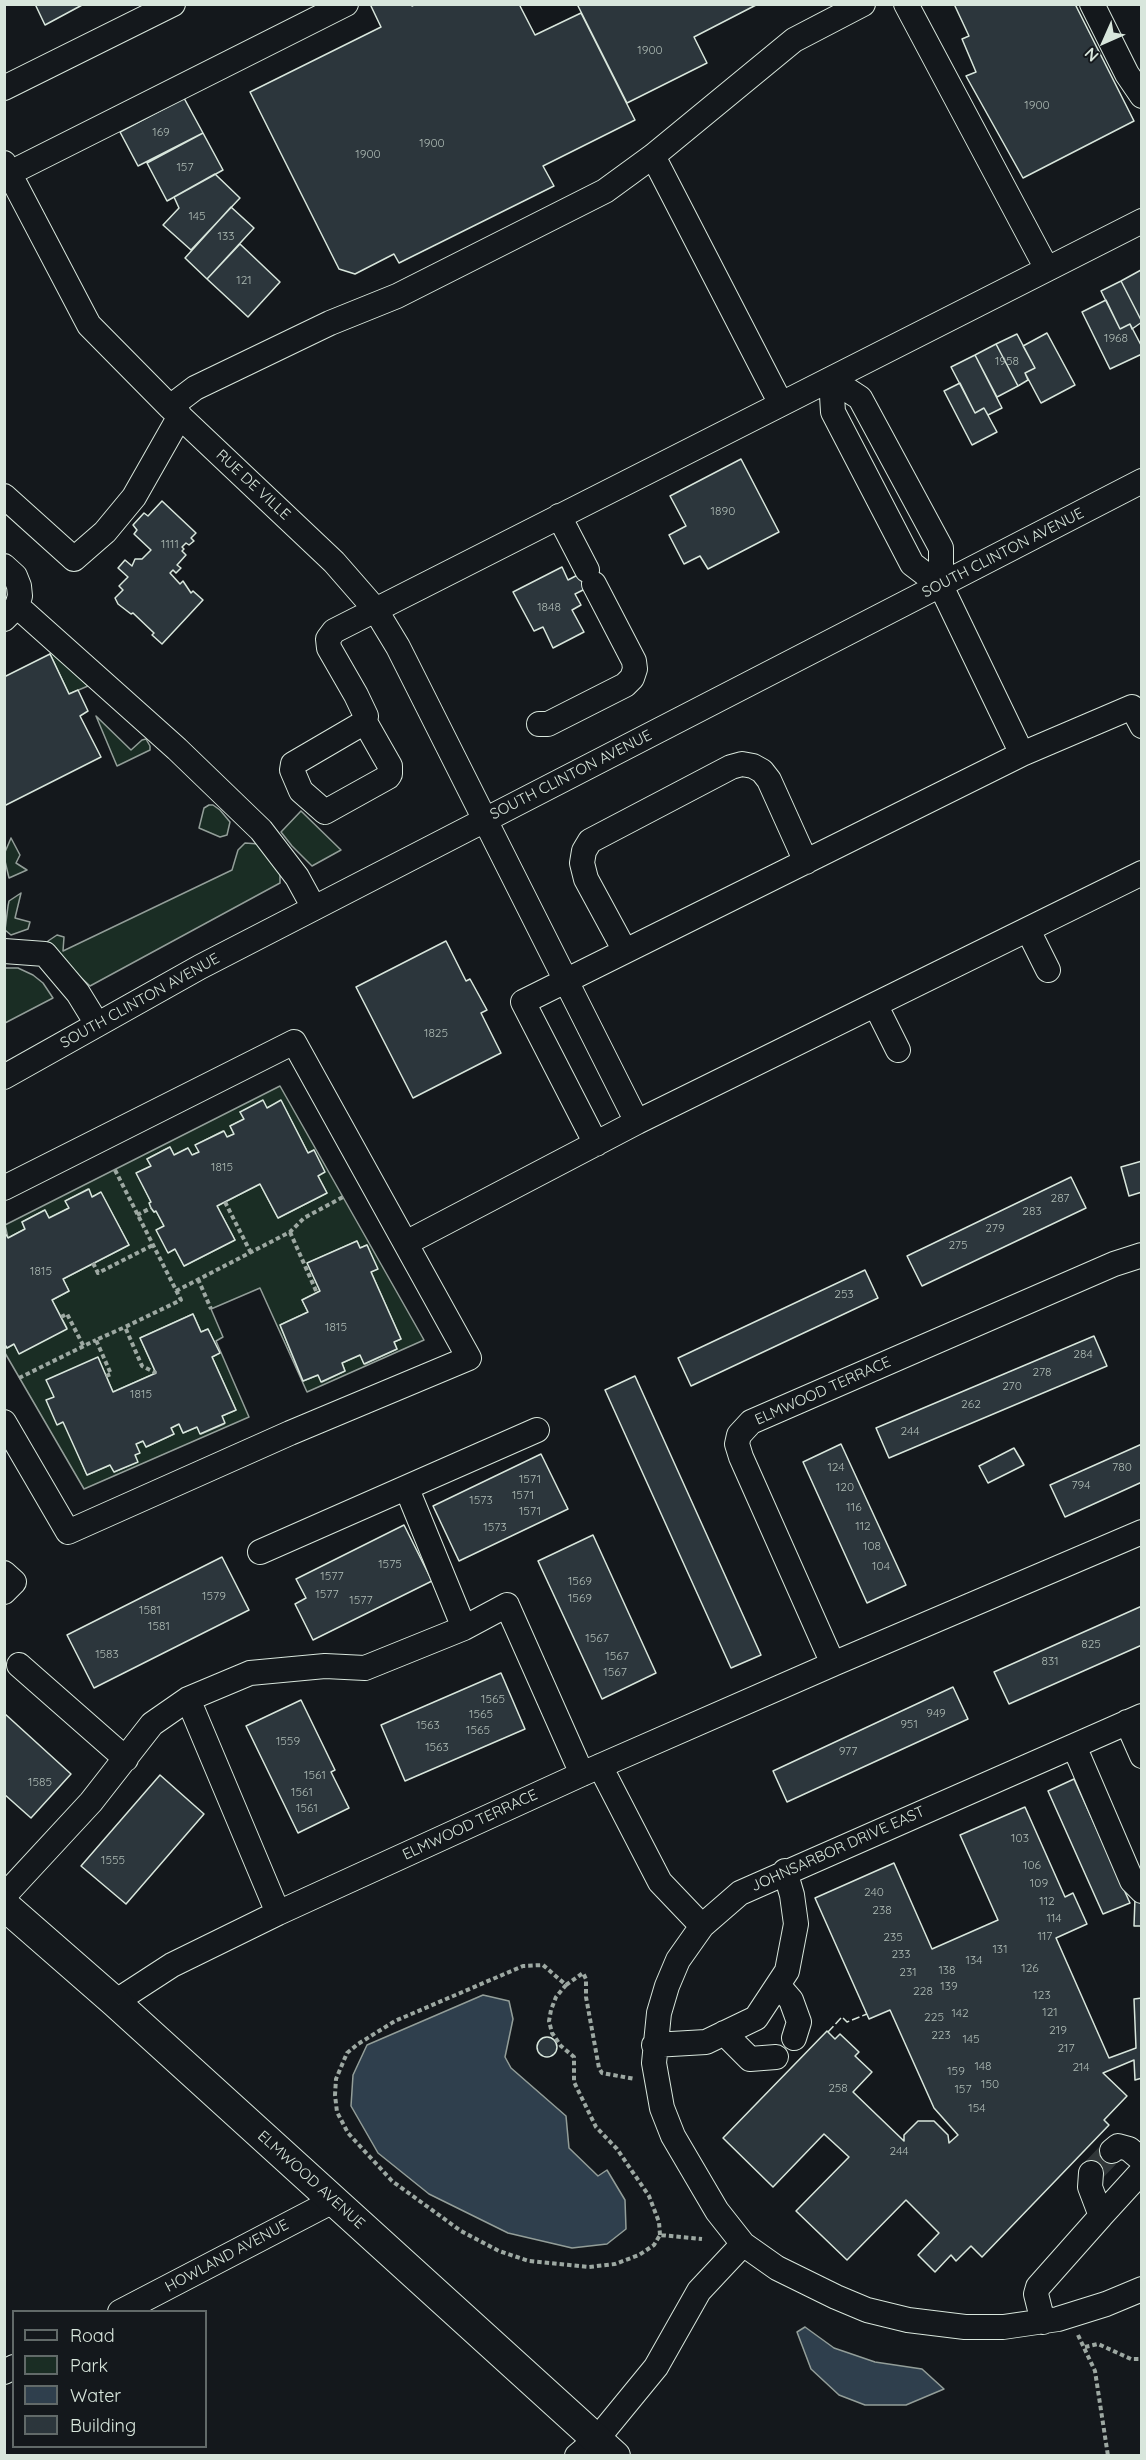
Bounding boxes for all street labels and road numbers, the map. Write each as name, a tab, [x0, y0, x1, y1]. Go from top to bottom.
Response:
street label: RUE DE VILLE	[212, 446, 294, 524]
street label: SOUTH CLINTON AVENUE	[919, 504, 1087, 602]
street label: SOUTH CLINTON AVENUE	[487, 726, 655, 824]
street label: SOUTH CLINTON AVENUE	[57, 950, 223, 1052]
street label: ELMWOOD TERRACE	[752, 1353, 894, 1429]
street label: ELMWOOD TERRACE	[400, 1786, 540, 1864]
street label: JOHNSARBOR DRIVE EAST	[748, 1802, 928, 1896]
street label: ELMWOOD AVENUE	[254, 2127, 368, 2233]
street label: HOWLAND AVENUE	[162, 2216, 292, 2296]

